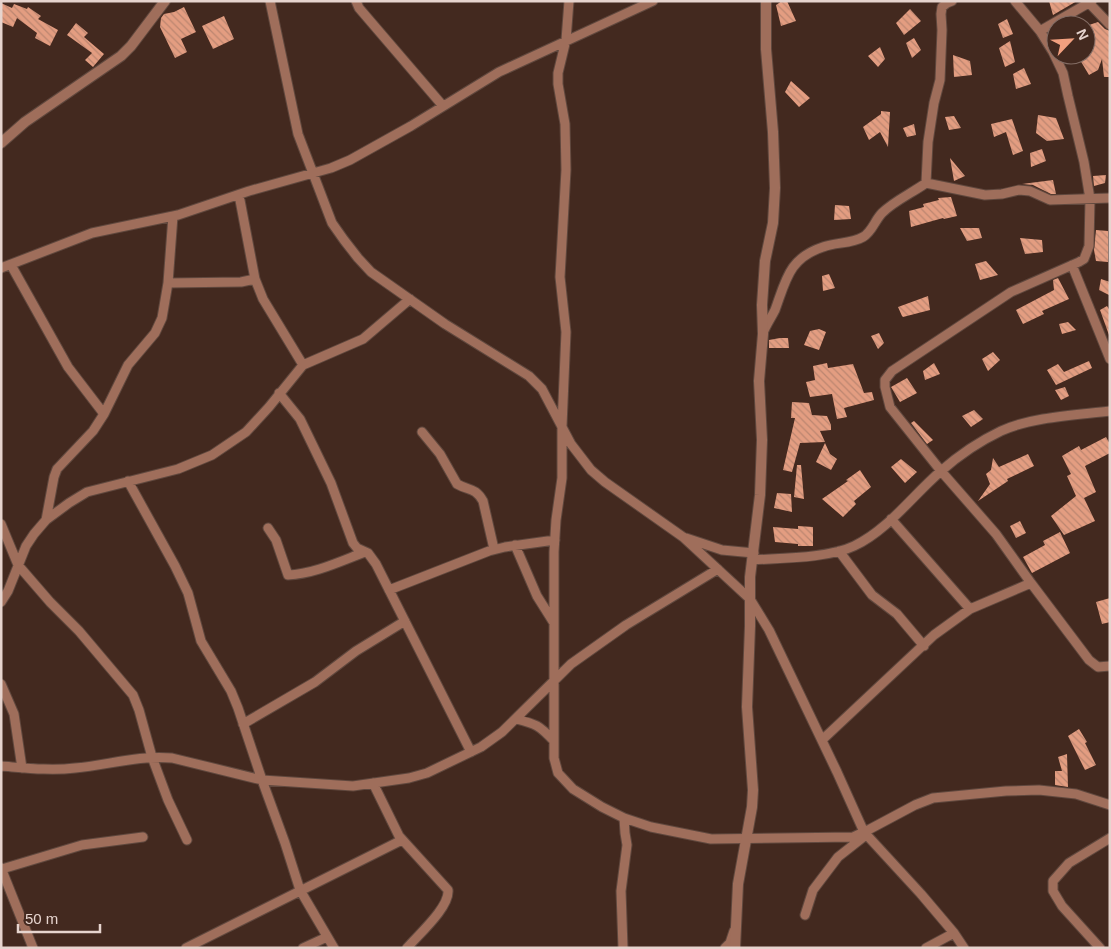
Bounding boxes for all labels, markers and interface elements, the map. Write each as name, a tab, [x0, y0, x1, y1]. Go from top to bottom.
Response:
north arrow	[1046, 15, 1096, 65]
text: N	[1073, 27, 1092, 42]
scale bar	[18, 902, 100, 934]
text: 50 m	[25, 910, 58, 927]

